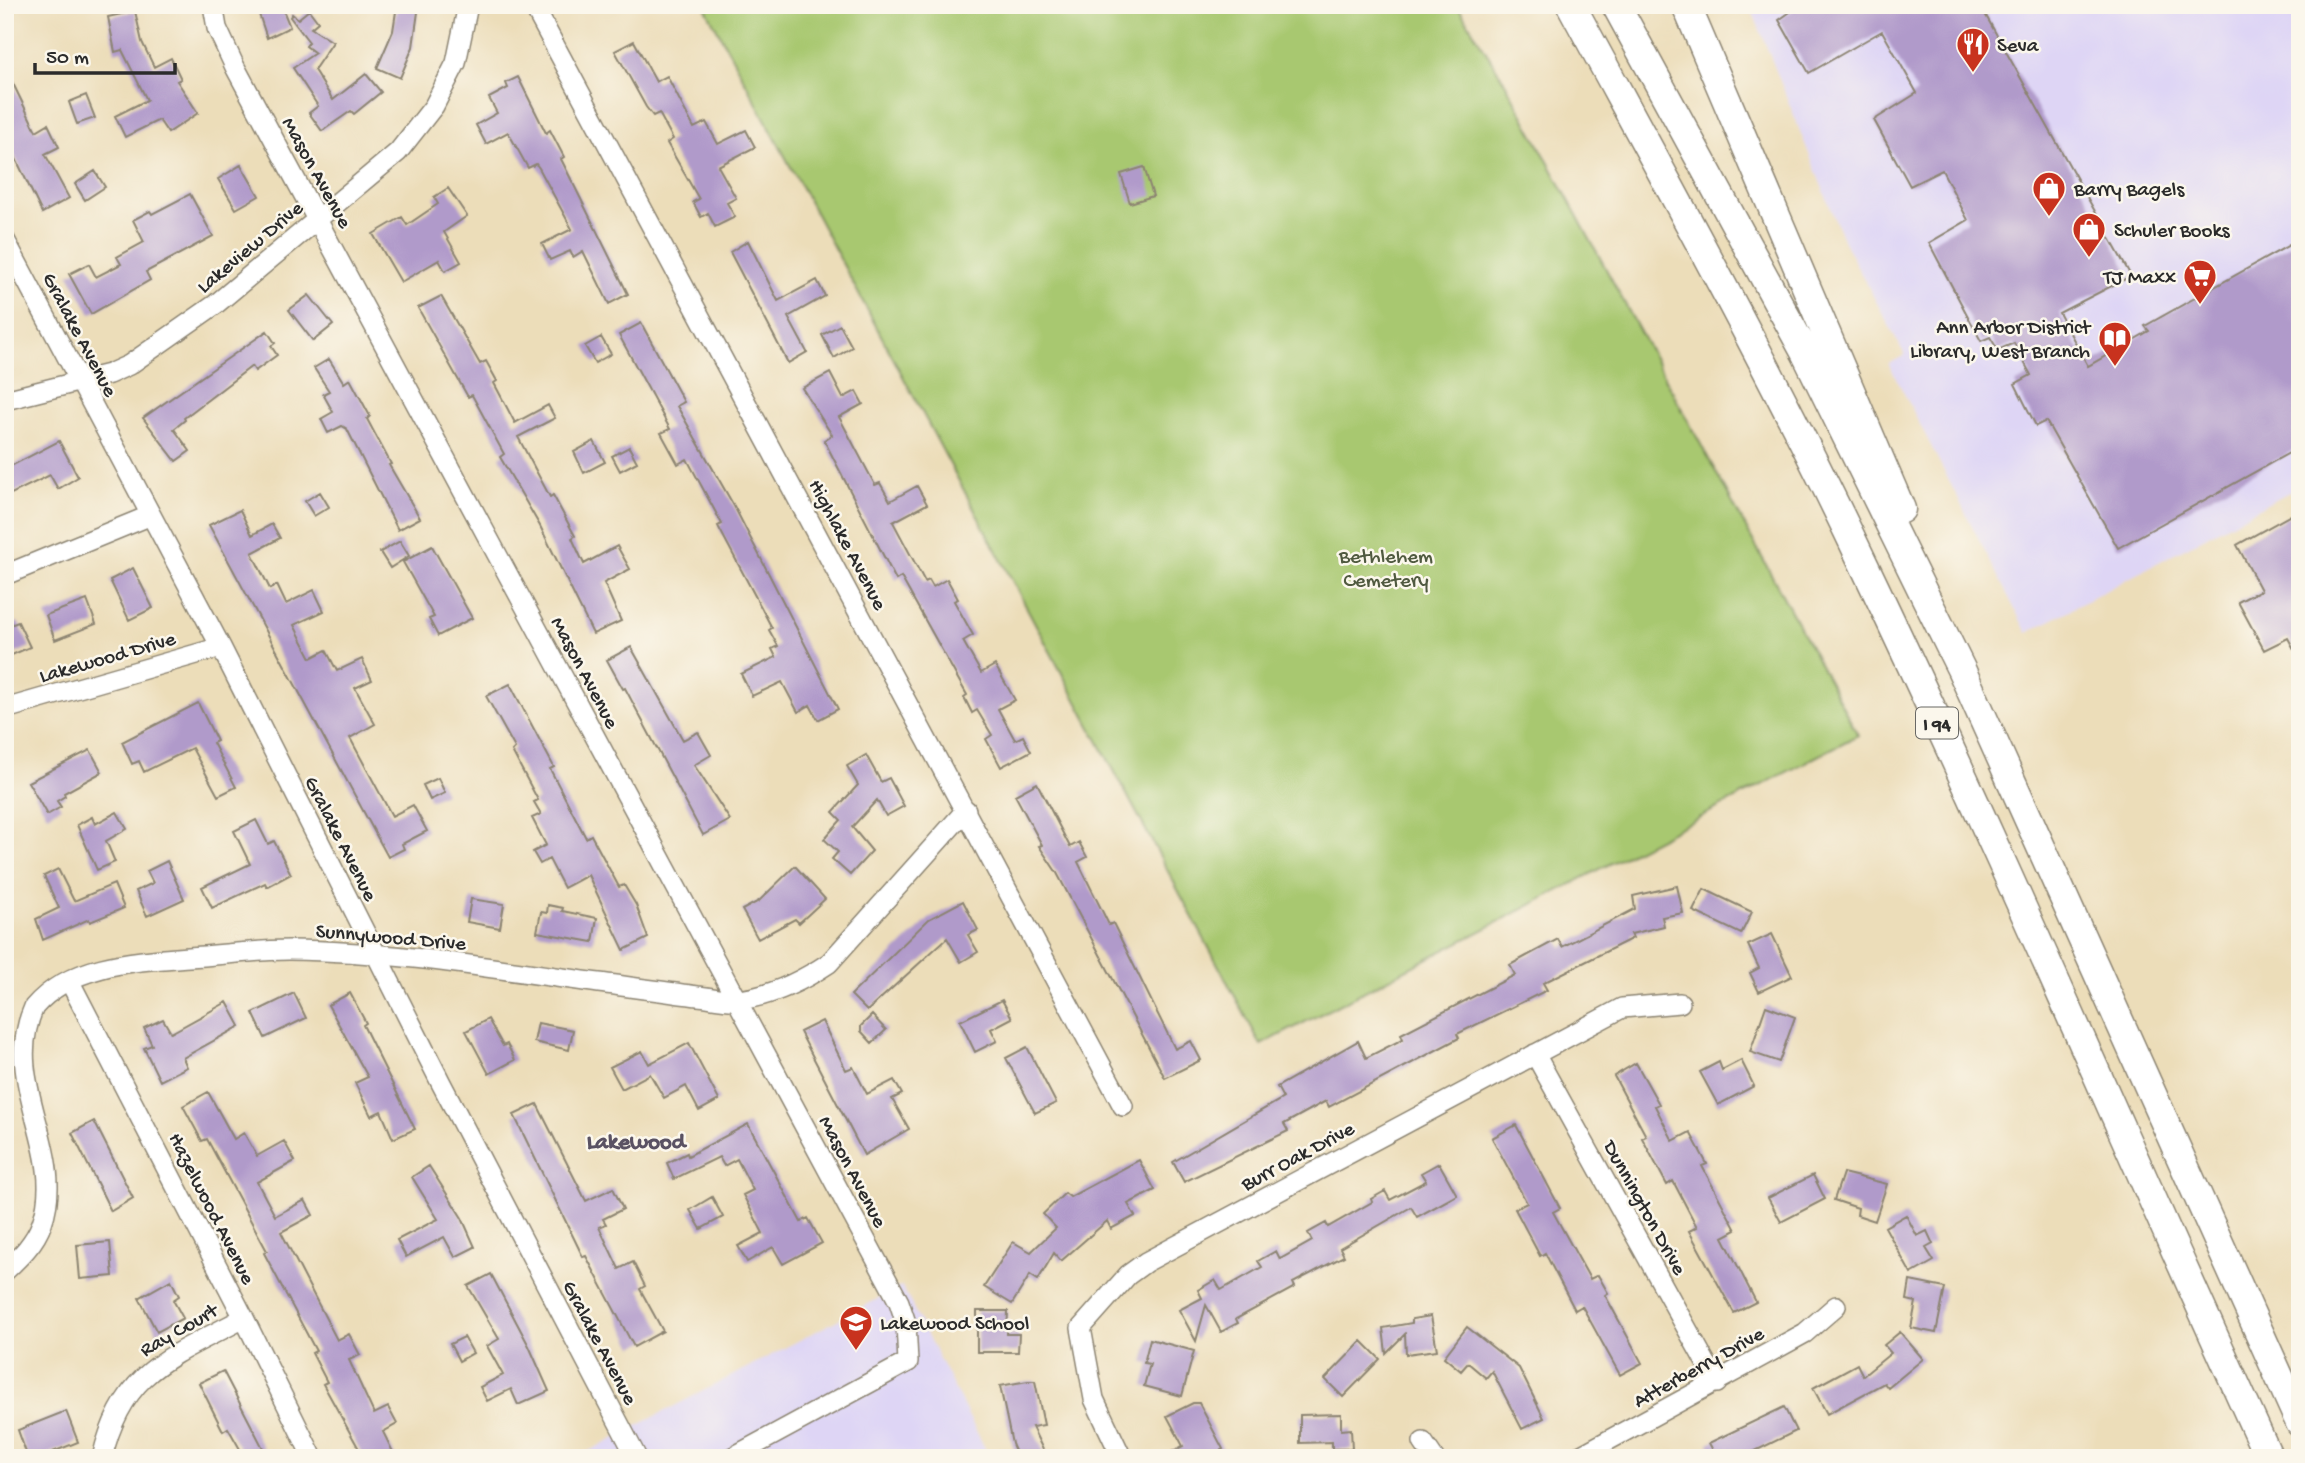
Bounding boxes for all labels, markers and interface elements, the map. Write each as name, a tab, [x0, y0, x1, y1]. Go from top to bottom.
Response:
restaurant icon: Seva	[1954, 25, 1992, 74]
scale bar	[35, 32, 175, 76]
place label: Seva	[1997, 35, 2040, 60]
text: 50 m	[46, 47, 89, 72]
street label: Mason Avenue	[274, 114, 356, 235]
shop icon: Barry Bagels	[2030, 169, 2068, 218]
place label: Barry Bagels	[2073, 179, 2185, 204]
street label: Lakeview Drive	[193, 196, 310, 300]
shop icon: Schuler Books	[2070, 210, 2108, 259]
place label: Schuler Books	[2114, 220, 2231, 245]
supermarket icon: TJ Maxx	[2181, 257, 2219, 306]
place label: TJ Maxx	[2103, 267, 2176, 292]
street label: Gralake Avenue	[35, 269, 122, 403]
place label: Ann Arbor District Library, West Branch	[1910, 317, 2092, 366]
library icon: Ann Arbor District Library, West Branch	[2096, 319, 2134, 368]
street label: Highlake Avenue	[801, 476, 891, 616]
park label: Bethlehem Cemetery	[1338, 546, 1433, 595]
street label: Mason Avenue	[543, 613, 623, 735]
street label: Lakewood Drive	[37, 628, 180, 691]
road number: I 94	[1916, 708, 1958, 738]
street label: Gralake Avenue	[297, 773, 382, 907]
street label: Sunnywood Drive	[314, 920, 468, 959]
street label: Mason Avenue	[811, 1112, 891, 1234]
street label: Burr Oak Drive	[1237, 1117, 1361, 1199]
street label: Hazelwood Avenue	[161, 1130, 259, 1291]
district label: Lakewood	[587, 1130, 688, 1157]
street label: Dunnington Drive	[1595, 1135, 1691, 1281]
street label: Gralake Avenue	[555, 1277, 642, 1411]
street label: Ray Court	[136, 1298, 225, 1364]
school or university icon: Lakewood School	[837, 1303, 875, 1352]
place label: Lakewood School	[880, 1313, 1029, 1338]
street label: Atterberry Drive	[1630, 1322, 1770, 1415]

